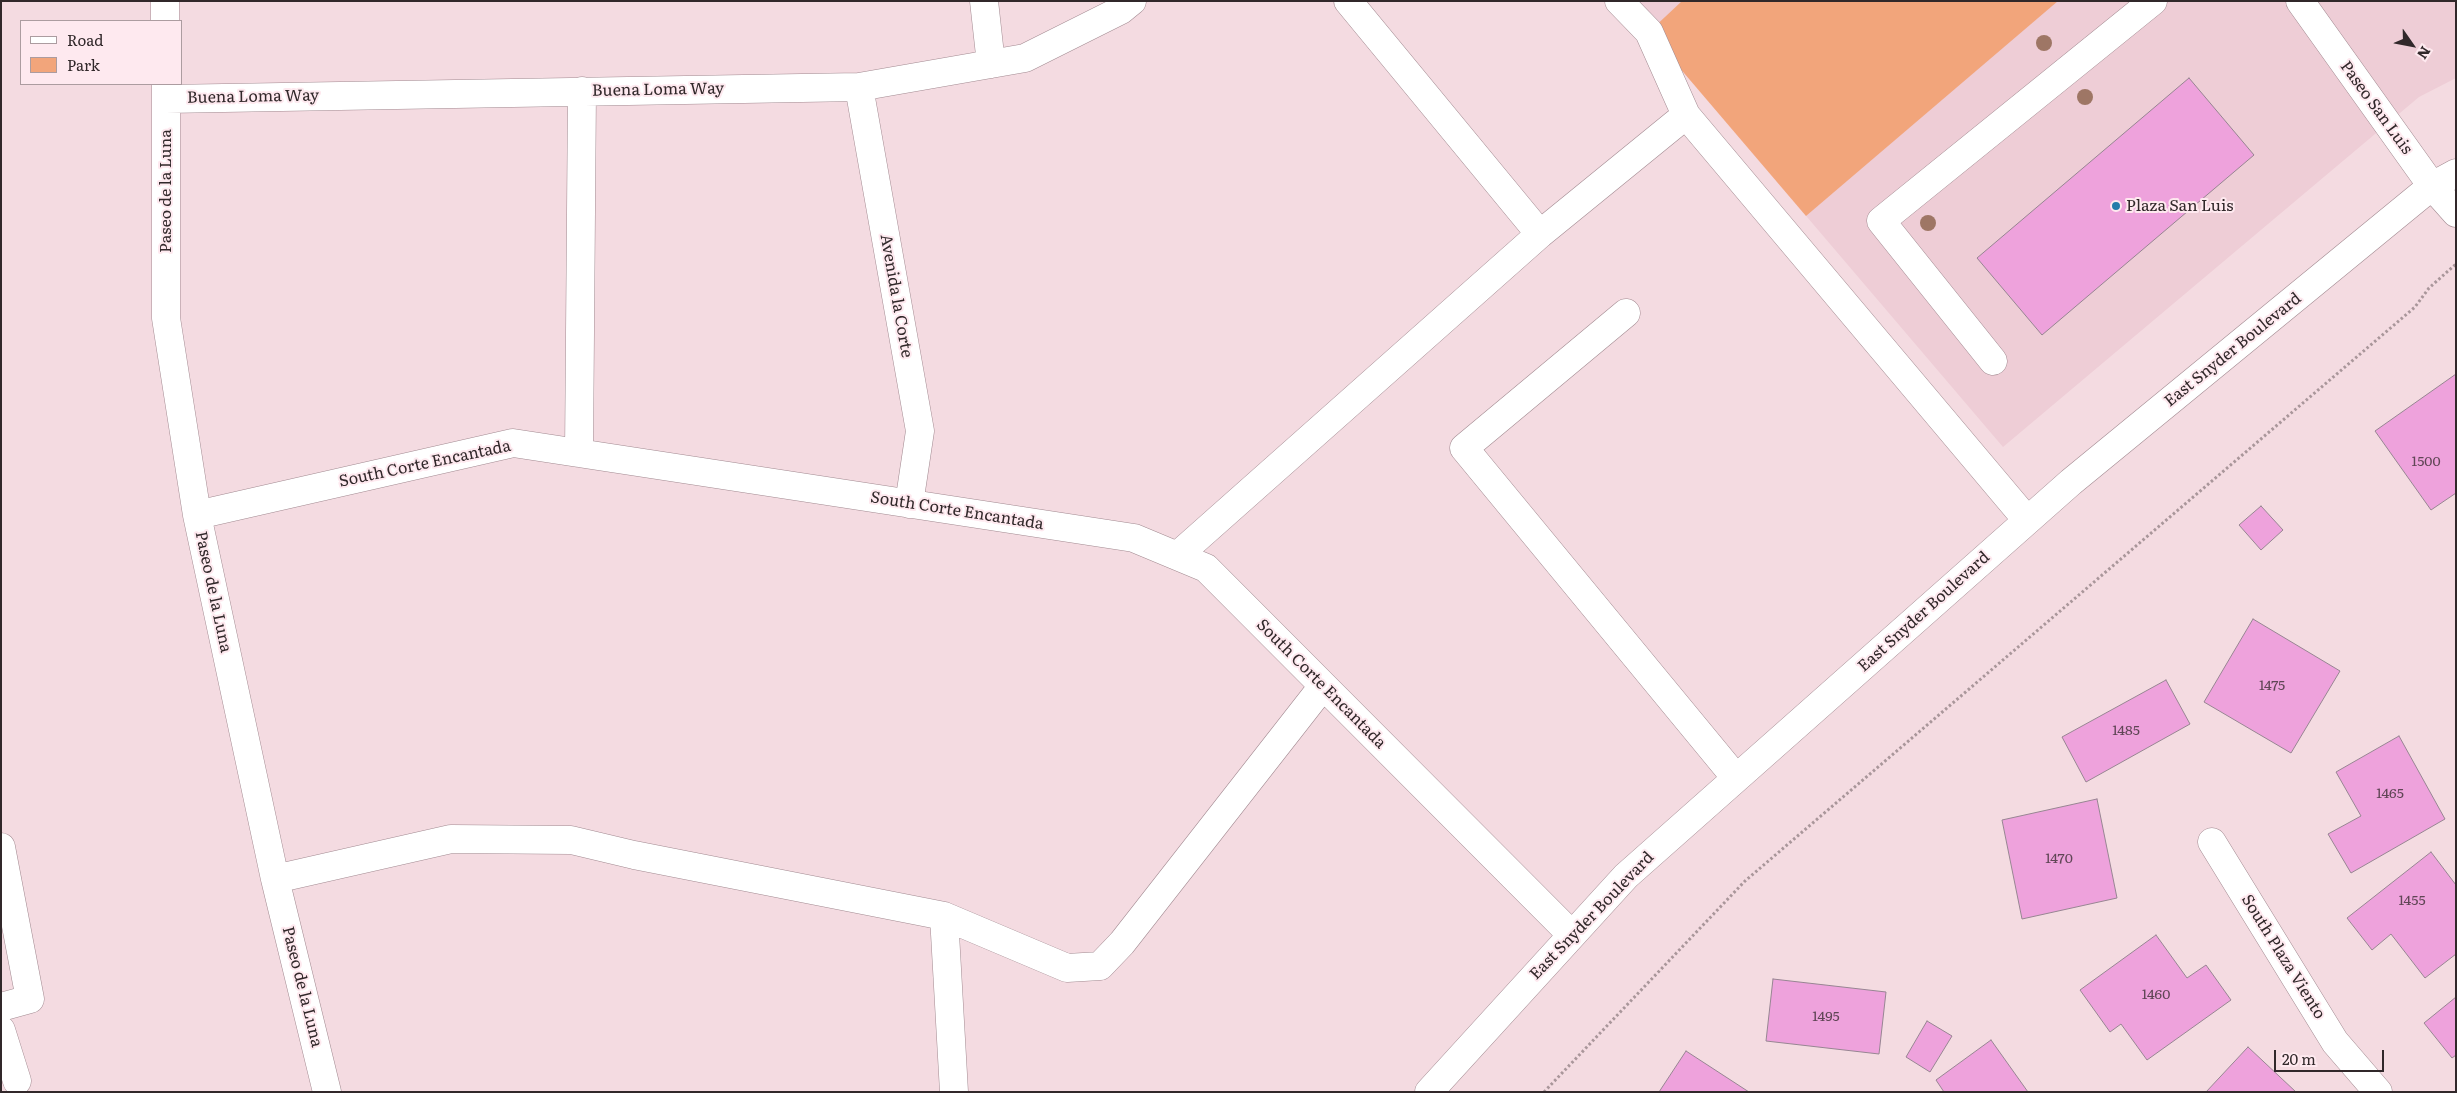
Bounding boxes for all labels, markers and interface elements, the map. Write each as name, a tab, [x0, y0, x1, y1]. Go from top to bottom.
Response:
legend	[20, 20, 182, 85]
north arrow	[2387, 20, 2437, 70]
text: Road	[67, 28, 103, 51]
text: N	[2413, 43, 2436, 64]
text: Park	[67, 53, 100, 76]
street label: Paseo San Luis	[2336, 58, 2416, 158]
street label: Buena Loma Way	[592, 79, 724, 101]
street label: Buena Loma Way	[187, 86, 319, 108]
street label: Paseo de la Luna	[156, 129, 176, 253]
place label: Plaza San Luis	[2126, 196, 2233, 216]
marker: Plaza San Luis	[2110, 200, 2122, 212]
street label: Avenida la Corte	[876, 233, 916, 359]
street label: East Snyder Boulevard	[2161, 289, 2305, 411]
street label: South Corte Encantada	[337, 436, 513, 492]
house number: 1500	[2412, 454, 2440, 470]
street label: South Corte Encantada	[869, 488, 1045, 534]
street label: Paseo de la Luna	[191, 529, 235, 655]
street label: East Snyder Boulevard	[1854, 548, 1994, 676]
street label: South Corte Encantada	[1252, 615, 1390, 753]
house number: 1475	[2259, 678, 2285, 694]
house number: 1485	[2112, 723, 2140, 739]
house number: 1465	[2376, 786, 2404, 802]
street label: East Snyder Boulevard	[1526, 848, 1658, 984]
house number: 1470	[2045, 851, 2073, 867]
street label: South Plaza Viento	[2237, 891, 2329, 1023]
house number: 1455	[2398, 893, 2426, 909]
street label: Paseo de la Luna	[278, 925, 326, 1049]
house number: 1460	[2142, 987, 2170, 1003]
house number: 1495	[1812, 1009, 1840, 1025]
scale bar	[2277, 1040, 2387, 1072]
text: 20 m	[2282, 1047, 2316, 1070]

